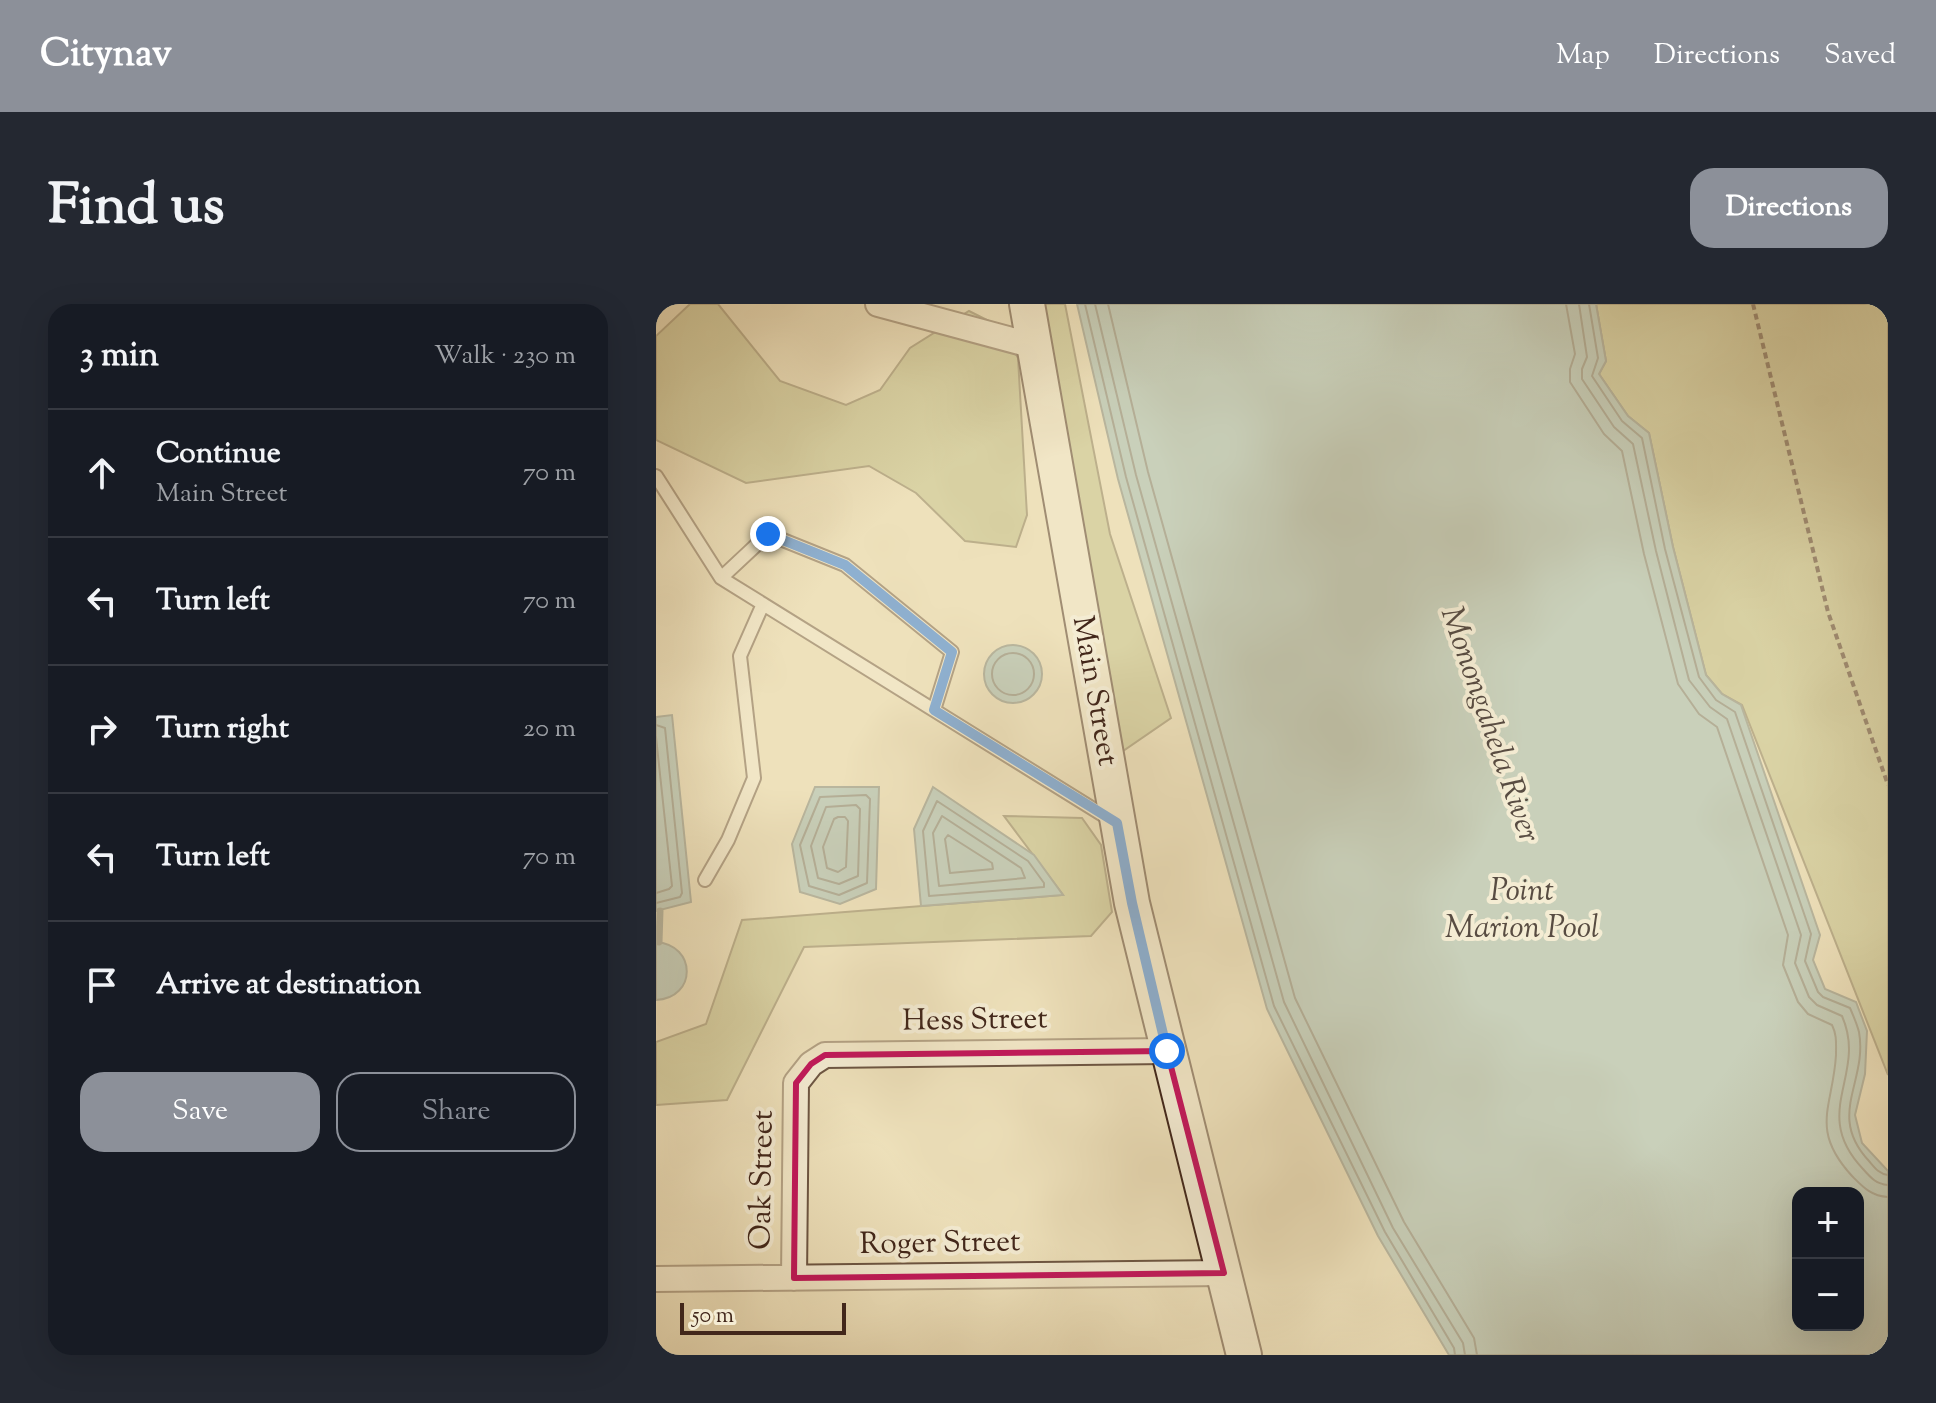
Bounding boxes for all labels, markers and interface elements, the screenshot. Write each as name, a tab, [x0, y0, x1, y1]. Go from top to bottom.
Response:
text: Citynav	[40, 29, 172, 83]
text: Map	[1556, 36, 1610, 76]
text: Directions	[1654, 36, 1780, 76]
text: Saved	[1824, 36, 1896, 76]
text: Find us	[48, 168, 224, 249]
button: Directions	[1690, 168, 1888, 248]
text: 3 min	[80, 332, 159, 381]
text: Walk · 230 m	[434, 338, 576, 375]
text: Continue	[156, 433, 281, 476]
icon: ahead	[80, 451, 124, 495]
text: 70 m	[523, 455, 576, 492]
text: Main Street	[156, 476, 287, 513]
route end	[750, 516, 786, 552]
icon: left	[80, 579, 124, 623]
text: Turn left	[156, 580, 270, 623]
text: 70 m	[523, 583, 576, 620]
water label: Monongahela River	[1427, 601, 1551, 849]
street label: Main Street	[1060, 613, 1128, 769]
icon: right	[80, 707, 124, 751]
text: Turn right	[156, 708, 289, 751]
text: 20 m	[523, 711, 576, 748]
icon: left	[80, 835, 124, 879]
text: Turn left	[156, 836, 270, 879]
text: 70 m	[523, 839, 576, 876]
water label: Point Marion Pool	[1445, 869, 1599, 952]
icon: arrive	[80, 963, 124, 1007]
text: Arrive at destination	[156, 964, 421, 1007]
street label: Hess Street	[902, 998, 1048, 1044]
route start	[1149, 1033, 1185, 1069]
button: Save	[80, 1072, 320, 1152]
button: Share	[336, 1072, 576, 1152]
street label: Oak Street	[740, 1110, 786, 1250]
map controls	[1792, 1187, 1864, 1331]
button: +	[1792, 1187, 1864, 1259]
street label: Roger Street	[859, 1221, 1021, 1267]
button: −	[1792, 1259, 1864, 1331]
scale bar	[680, 1299, 846, 1335]
text: 50 m	[692, 1301, 734, 1333]

